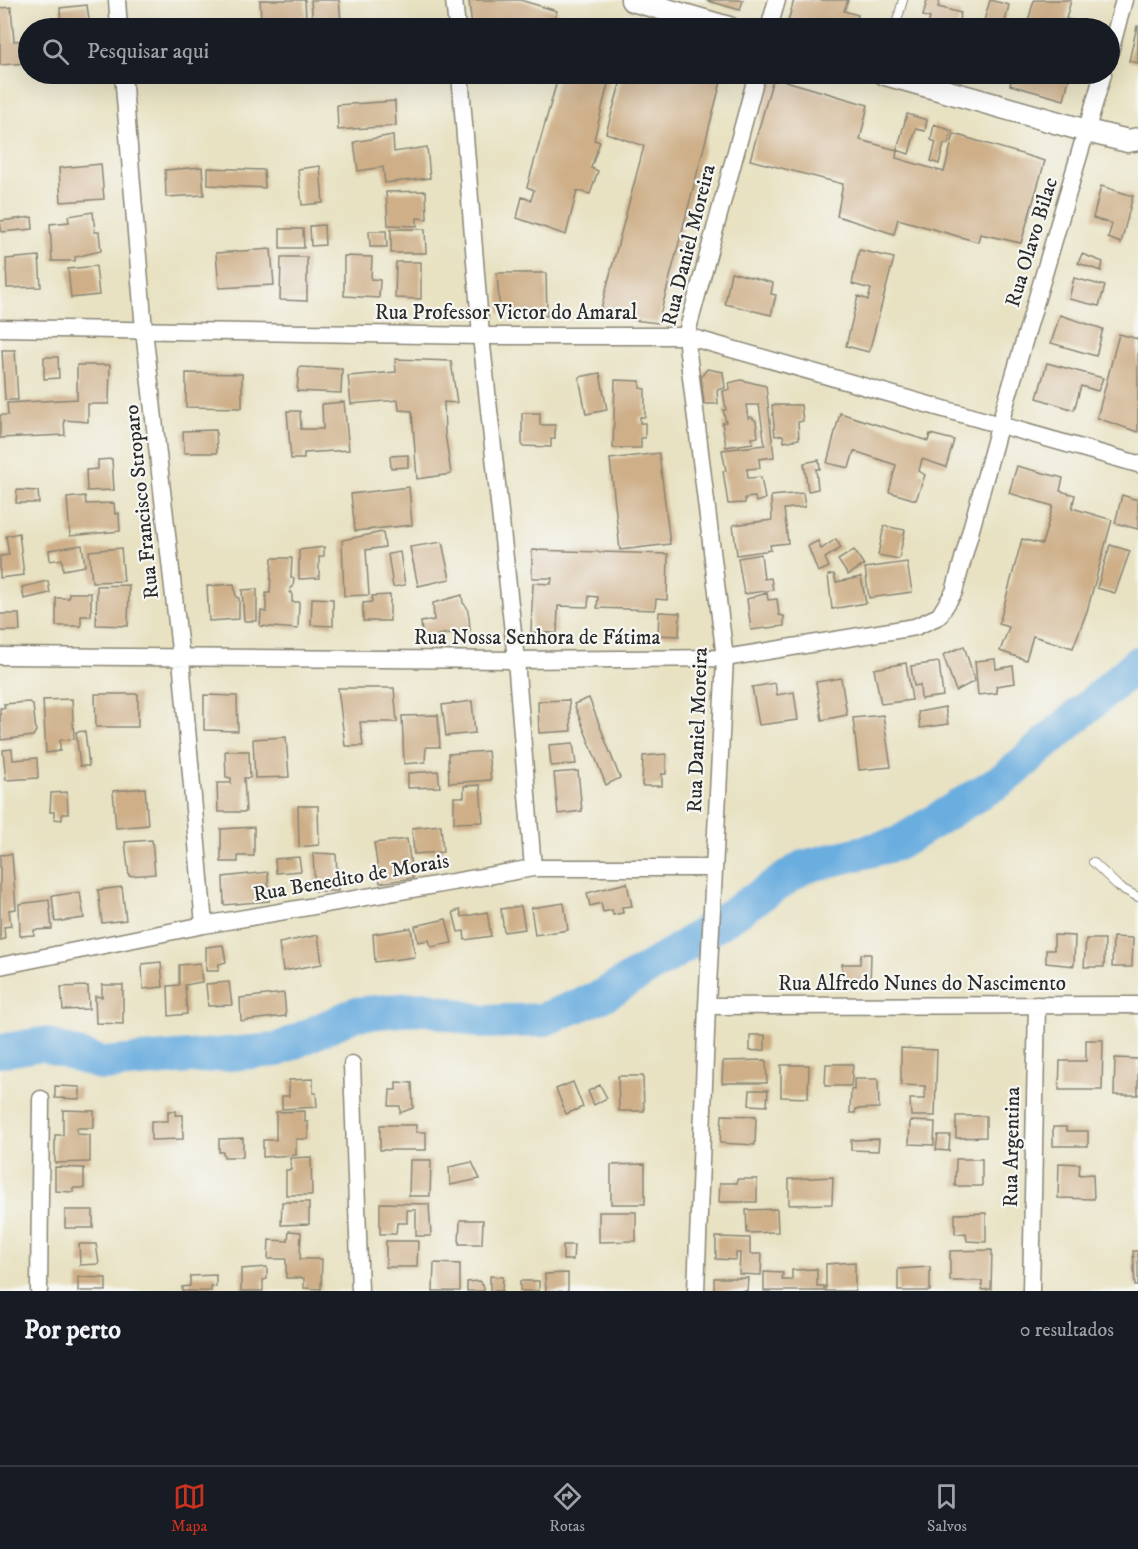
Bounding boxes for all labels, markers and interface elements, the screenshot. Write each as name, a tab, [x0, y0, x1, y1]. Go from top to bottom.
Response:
search box	[18, 18, 1120, 84]
icon: search	[39, 35, 72, 68]
text: Pesquisar aqui	[87, 38, 209, 65]
street label: Rua Daniel Moreira	[656, 162, 722, 329]
street label: Rua Olavo Bilac	[1000, 174, 1064, 310]
street label: Rua Professor Victor do Amaral	[375, 300, 638, 326]
street label: Rua Francisco Stroparo	[119, 403, 165, 600]
street label: Rua Nossa Senhora de Fátima	[414, 625, 660, 651]
street label: Rua Daniel Moreira	[682, 647, 714, 813]
street label: Rua Benedito de Morais	[251, 848, 451, 908]
street label: Rua Alfredo Nunes do Nascimento	[778, 971, 1066, 997]
street label: Rua Argentina	[998, 1086, 1026, 1208]
text: Por perto	[24, 1314, 121, 1347]
text: 0 resultados	[1020, 1318, 1114, 1343]
tab: Mapa	[171, 1480, 207, 1536]
tab: Rotas	[549, 1480, 585, 1536]
tab: Salvos	[927, 1480, 967, 1536]

